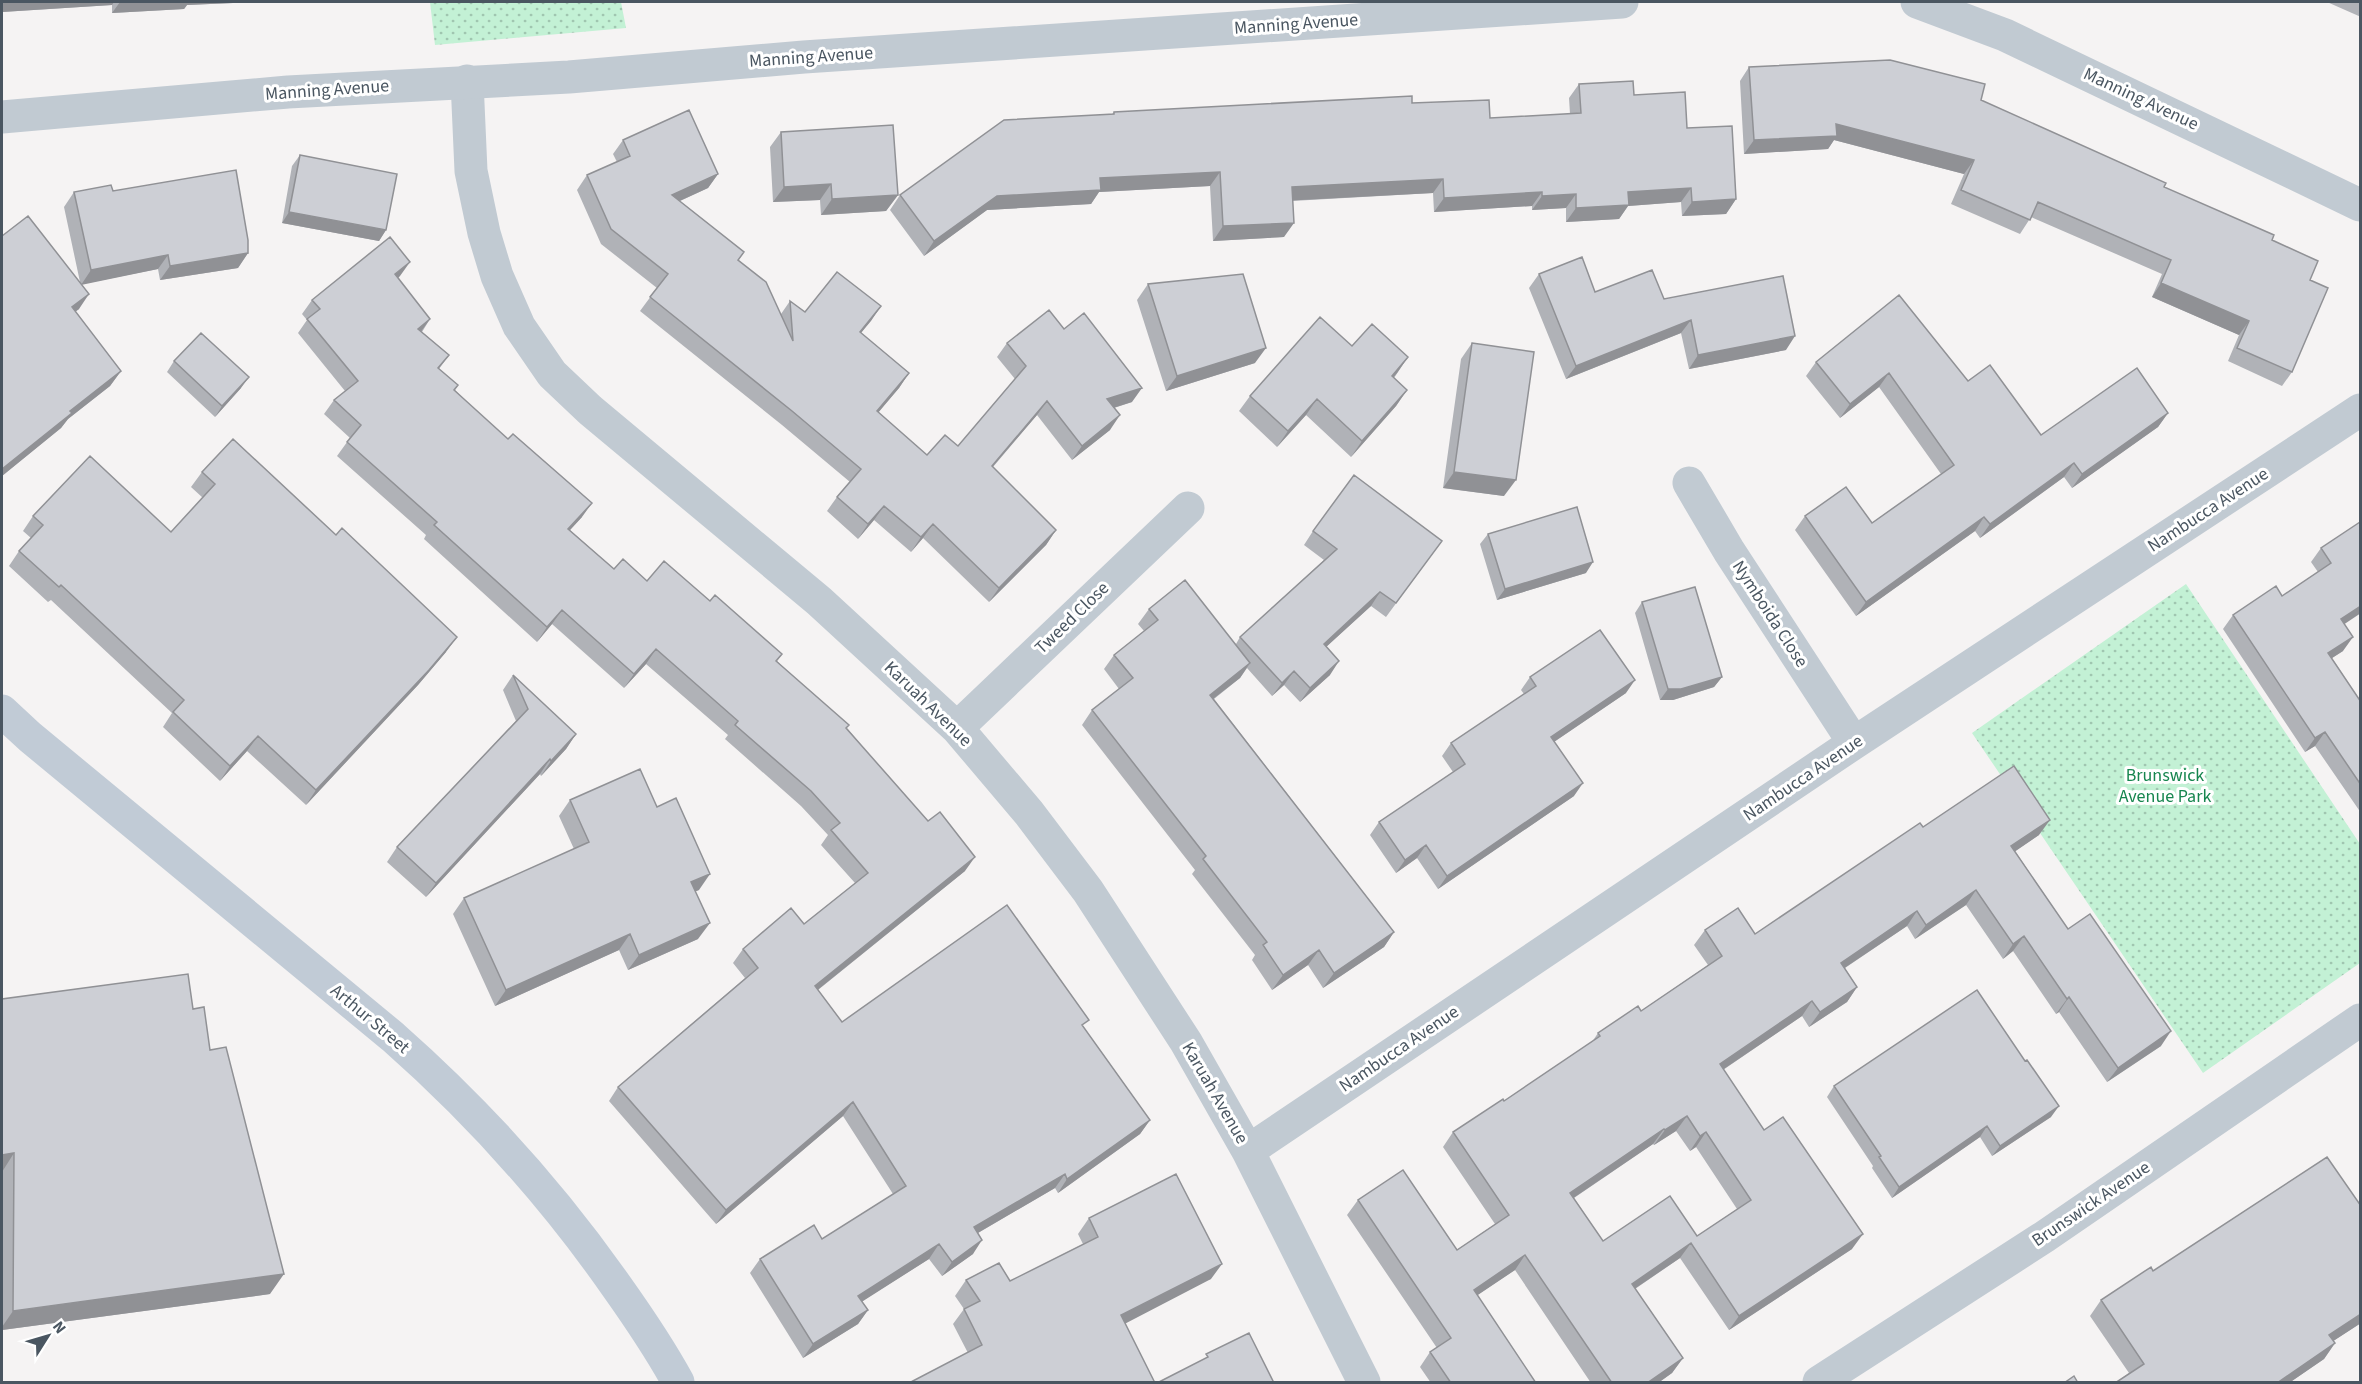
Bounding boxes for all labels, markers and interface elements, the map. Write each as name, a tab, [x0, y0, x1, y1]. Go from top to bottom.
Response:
street label: Manning Avenue	[1233, 7, 1359, 41]
street label: Manning Avenue	[748, 40, 874, 74]
street label: Manning Avenue	[2079, 61, 2203, 137]
street label: Manning Avenue	[264, 73, 390, 107]
street label: Nambucca Avenue	[2143, 462, 2273, 558]
street label: Nymboida Close	[1726, 556, 1814, 672]
street label: Tweed Close	[1029, 576, 1115, 660]
street label: Karuah Avenue	[878, 656, 978, 752]
street label: Nambucca Avenue	[1738, 729, 1868, 827]
park label: Brunswick Avenue Park	[2119, 763, 2211, 809]
street label: Arthur Street	[325, 978, 415, 1060]
street label: Nambucca Avenue	[1334, 1000, 1464, 1098]
street label: Karuah Avenue	[1176, 1038, 1254, 1148]
street label: Brunswick Avenue	[2027, 1155, 2155, 1253]
north arrow	[18, 1306, 78, 1366]
text: N	[47, 1317, 71, 1338]

